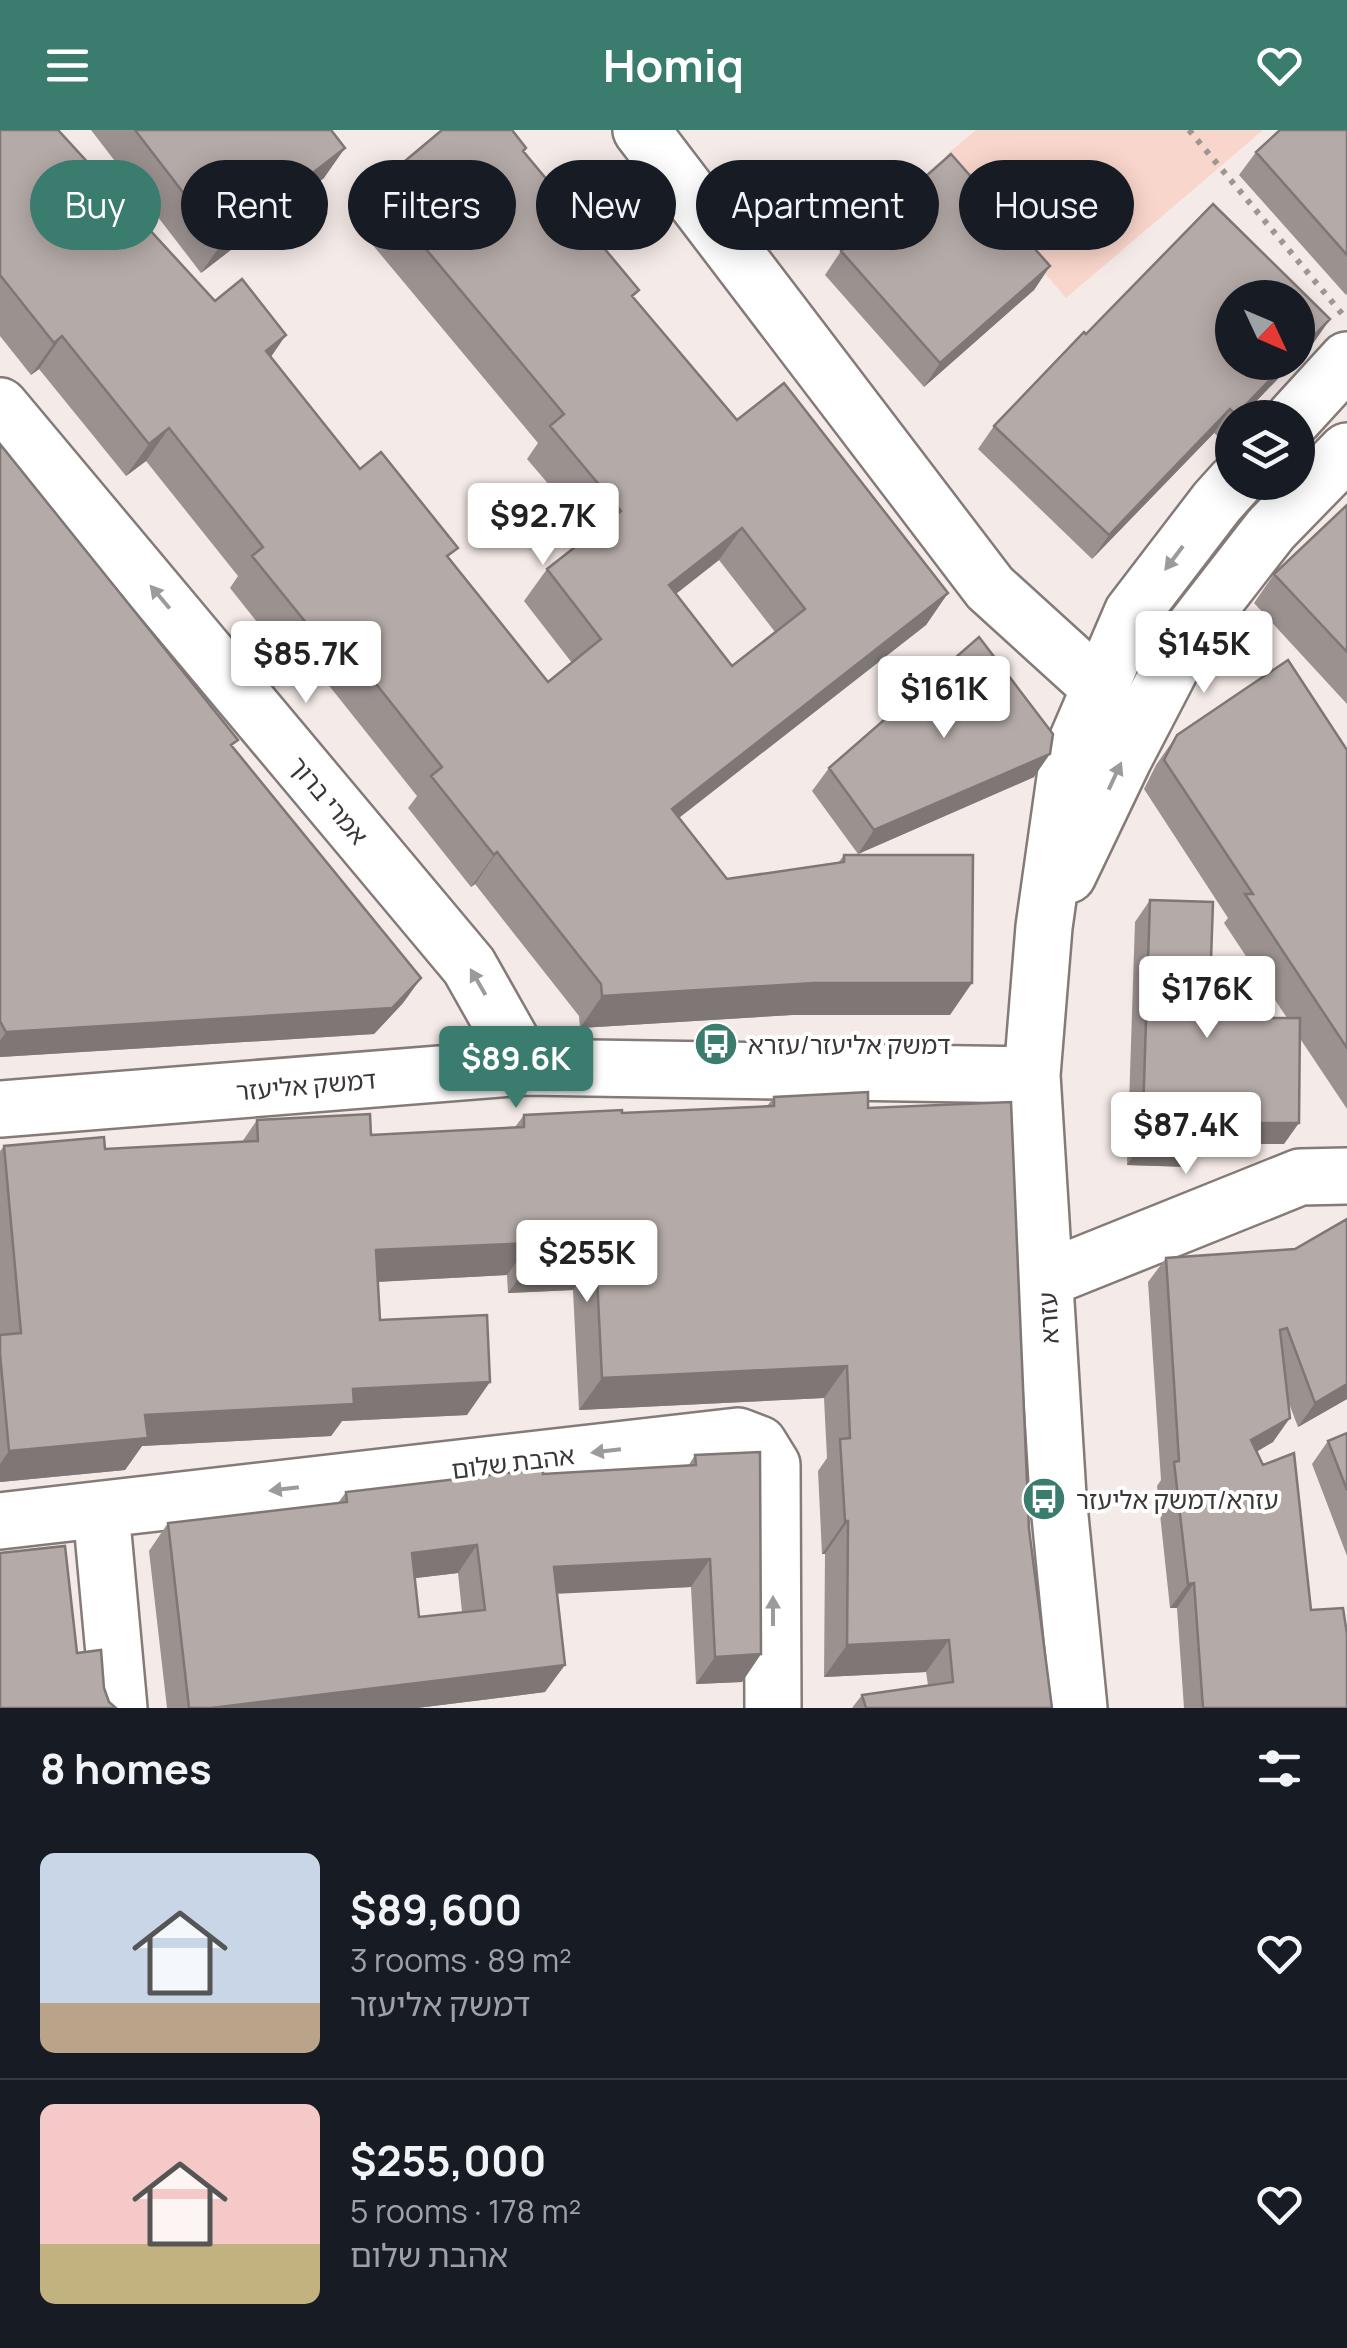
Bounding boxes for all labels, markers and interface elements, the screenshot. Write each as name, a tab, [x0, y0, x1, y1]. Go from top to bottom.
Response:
text: Homiq	[603, 34, 744, 96]
icon: menu	[40, 38, 95, 93]
icon: heart	[1252, 38, 1307, 93]
chip: Buy	[30, 160, 161, 250]
chip: Rent	[181, 160, 328, 250]
chip: Filters	[348, 160, 516, 250]
chip: New	[536, 160, 676, 250]
chip: Apartment	[696, 160, 939, 250]
chip: House	[959, 160, 1134, 250]
north arrow	[1215, 280, 1315, 380]
map controls	[1215, 280, 1315, 500]
button: layers	[1215, 400, 1315, 500]
pin: $92.7K	[462, 483, 624, 568]
text: $92.7K	[490, 493, 596, 537]
one-way arrow	[1164, 546, 1185, 571]
one-way arrow	[149, 584, 171, 609]
pin: $145K	[1134, 611, 1274, 696]
pin: $85.7K	[225, 621, 387, 706]
text: $145K	[1157, 621, 1251, 665]
text: $85.7K	[253, 631, 359, 675]
pin: $161K	[874, 656, 1014, 741]
text: $161K	[900, 666, 988, 710]
street label: אמרי ברוך	[282, 748, 376, 852]
one-way arrow	[1107, 761, 1124, 790]
pin: $176K	[1137, 956, 1277, 1041]
text: $176K	[1161, 966, 1253, 1010]
one-way arrow	[469, 968, 486, 997]
bus stop icon: דמשק אליעזר/עזרא	[693, 1021, 739, 1067]
pin: $89.6K	[435, 1026, 597, 1111]
place label: דמשק אליעזר/עזרא	[748, 1027, 951, 1062]
text: $89.6K	[461, 1036, 571, 1080]
street label: דמשק אליעזר	[234, 1061, 378, 1109]
pin: $87.4K	[1105, 1092, 1267, 1177]
text: $87.4K	[1133, 1102, 1239, 1146]
pin: $255K	[517, 1220, 657, 1305]
text: $255K	[538, 1230, 636, 1274]
street label: עזרא	[1029, 1291, 1067, 1345]
street label: אהבת שלום	[450, 1437, 576, 1487]
one-way arrow	[590, 1443, 622, 1459]
bus stop icon: עזרא/דמשק אליעזר	[1021, 1476, 1067, 1522]
one-way arrow	[267, 1482, 299, 1498]
place label: עזרא/דמשק אליעזר	[1076, 1482, 1279, 1517]
one-way arrow	[765, 1594, 781, 1626]
text: 8 homes	[40, 1739, 212, 1797]
icon: filters	[1252, 1741, 1307, 1796]
text: $89,600	[350, 1880, 522, 1938]
icon: home	[120, 1893, 240, 2013]
icon: heart	[1252, 1926, 1307, 1981]
text: 3 rooms · 89 m²	[350, 1938, 572, 1982]
text: דמשק אליעזר	[350, 1982, 530, 2026]
text: $255,000	[350, 2131, 546, 2189]
icon: home	[120, 2144, 240, 2264]
icon: heart	[1252, 2177, 1307, 2232]
text: 5 rooms · 178 m²	[350, 2189, 581, 2233]
text: אהבת שלום	[350, 2233, 508, 2277]

